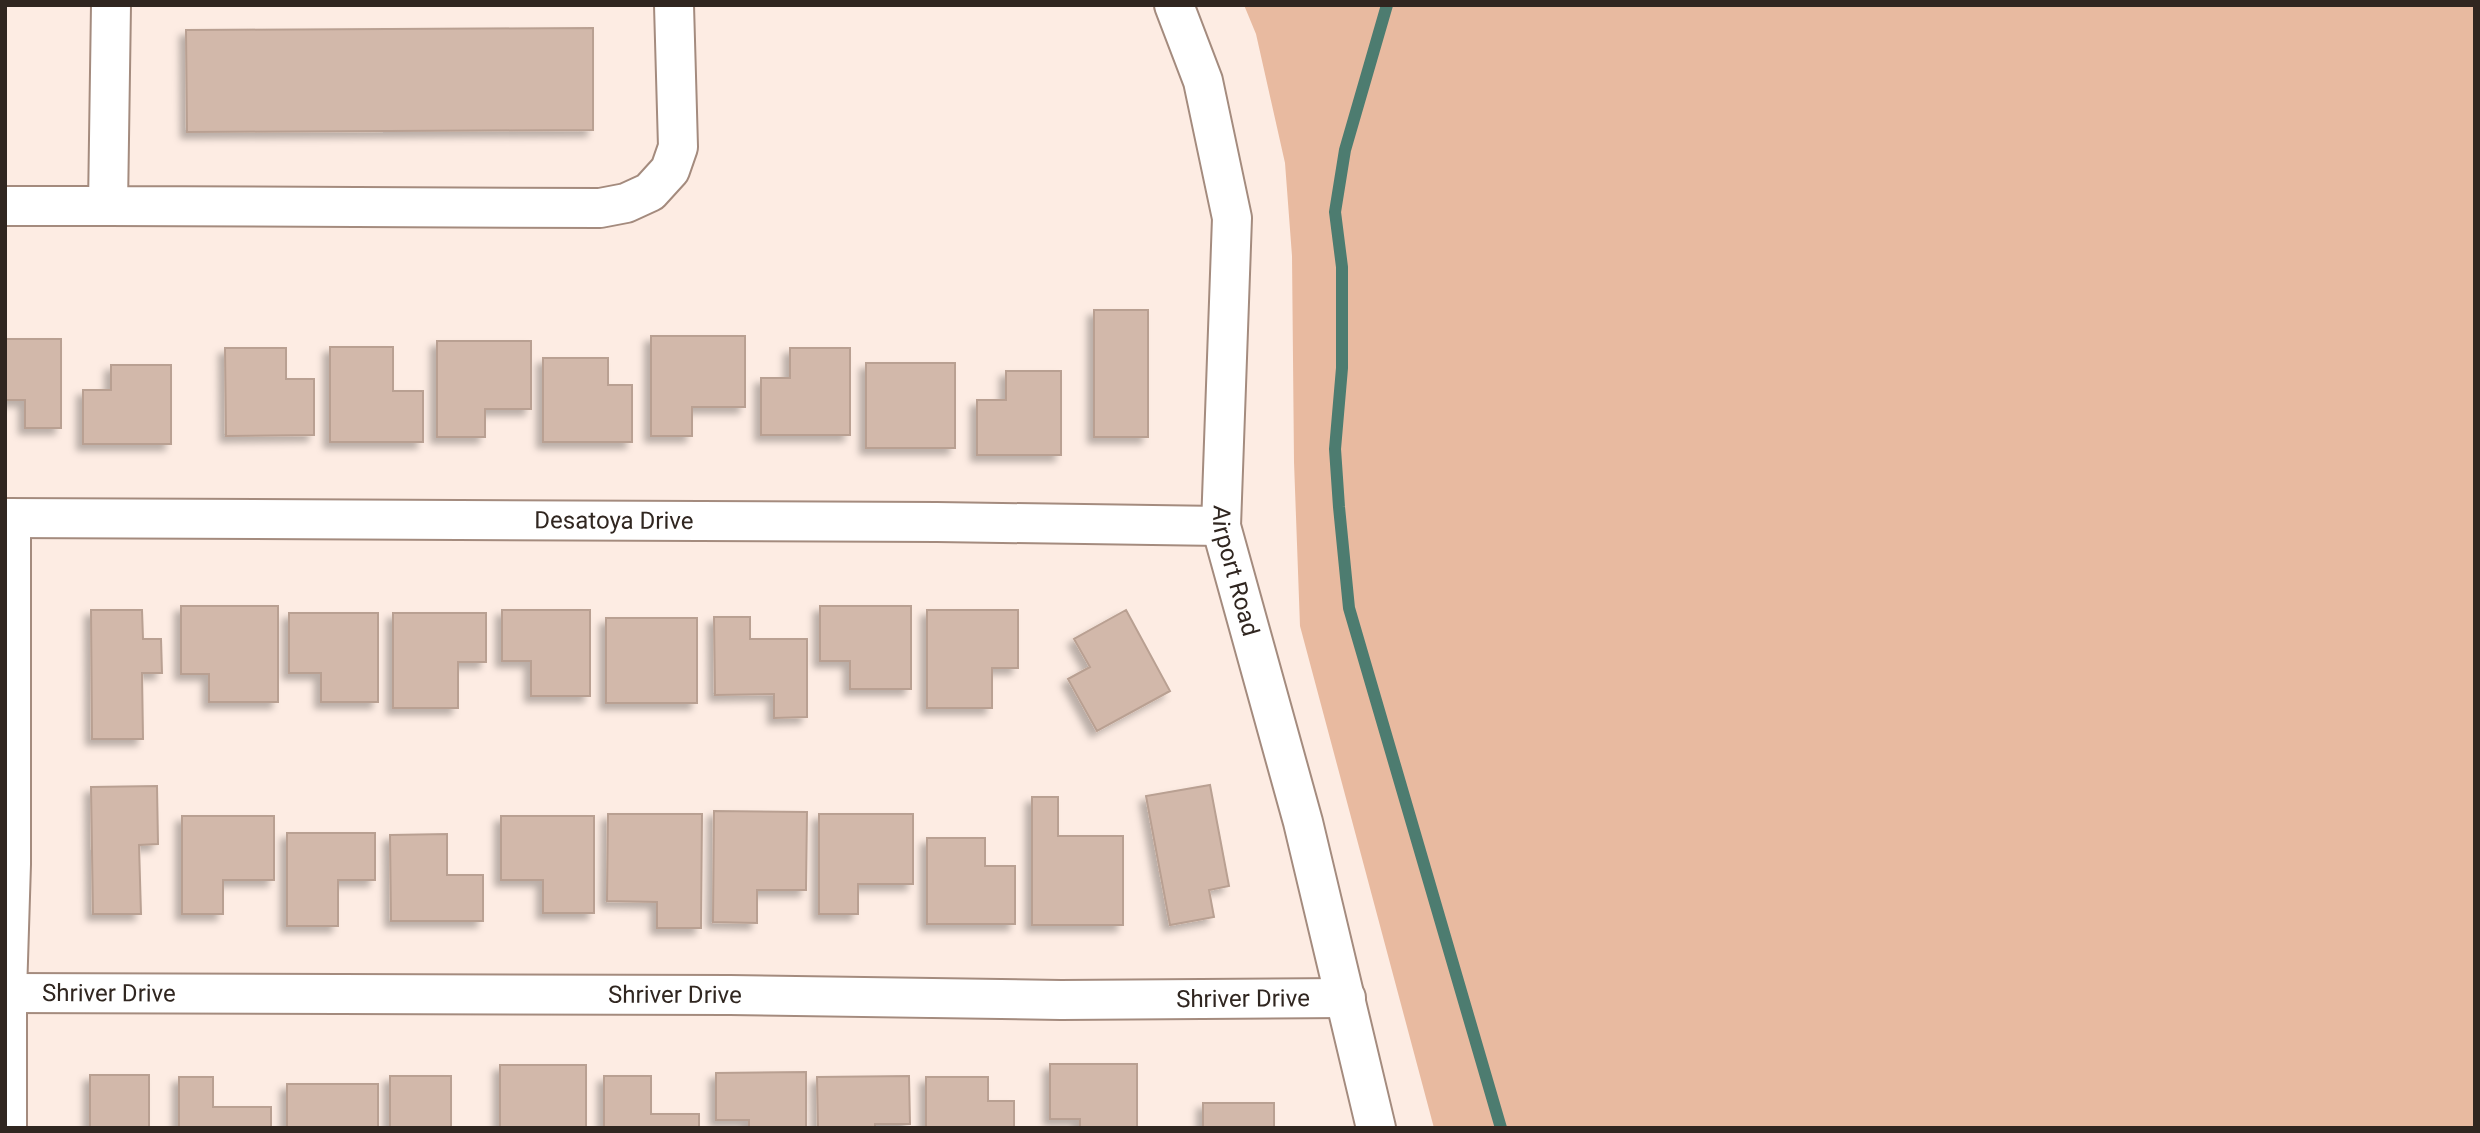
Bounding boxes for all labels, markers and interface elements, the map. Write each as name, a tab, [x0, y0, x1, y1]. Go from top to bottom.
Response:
street label: Airport Road	[1207, 505, 1265, 639]
street label: Desatoya Drive	[534, 506, 694, 535]
street label: Shriver Drive	[42, 979, 176, 1007]
street label: Shriver Drive	[608, 981, 742, 1009]
street label: Shriver Drive	[1176, 984, 1310, 1013]

